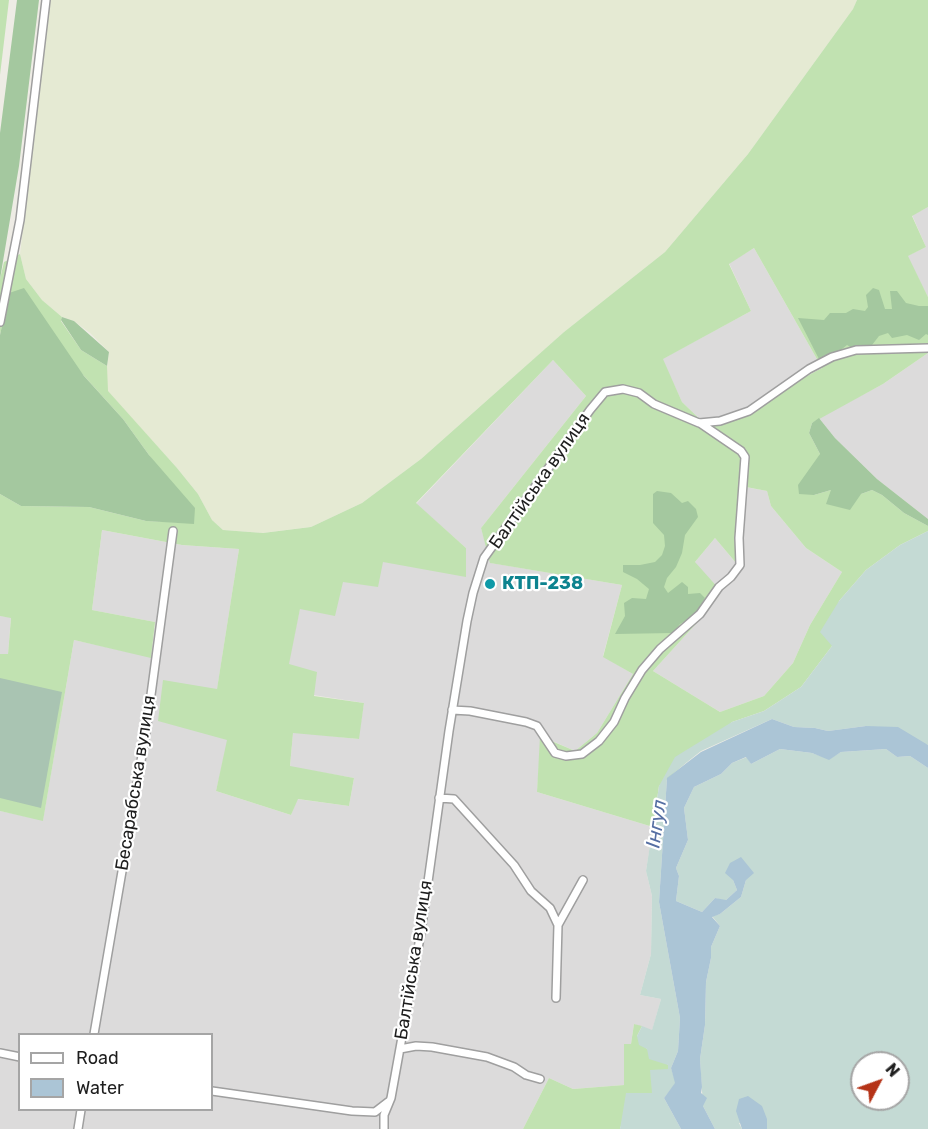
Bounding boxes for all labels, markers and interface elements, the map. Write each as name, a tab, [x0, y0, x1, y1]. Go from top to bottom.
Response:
street label: Балтійська вулиця	[485, 409, 595, 553]
place label: КТП-238	[502, 573, 583, 595]
marker: КТП-238	[483, 577, 497, 591]
street label: Бесарабська вулиця	[111, 694, 161, 872]
water label: Інгул	[642, 798, 672, 850]
street label: Балтійська вулиця	[391, 879, 437, 1041]
legend	[18, 1033, 213, 1111]
text: Road	[76, 1047, 119, 1069]
north arrow	[850, 1051, 910, 1111]
text: N	[882, 1060, 903, 1081]
text: Water	[76, 1077, 124, 1099]

